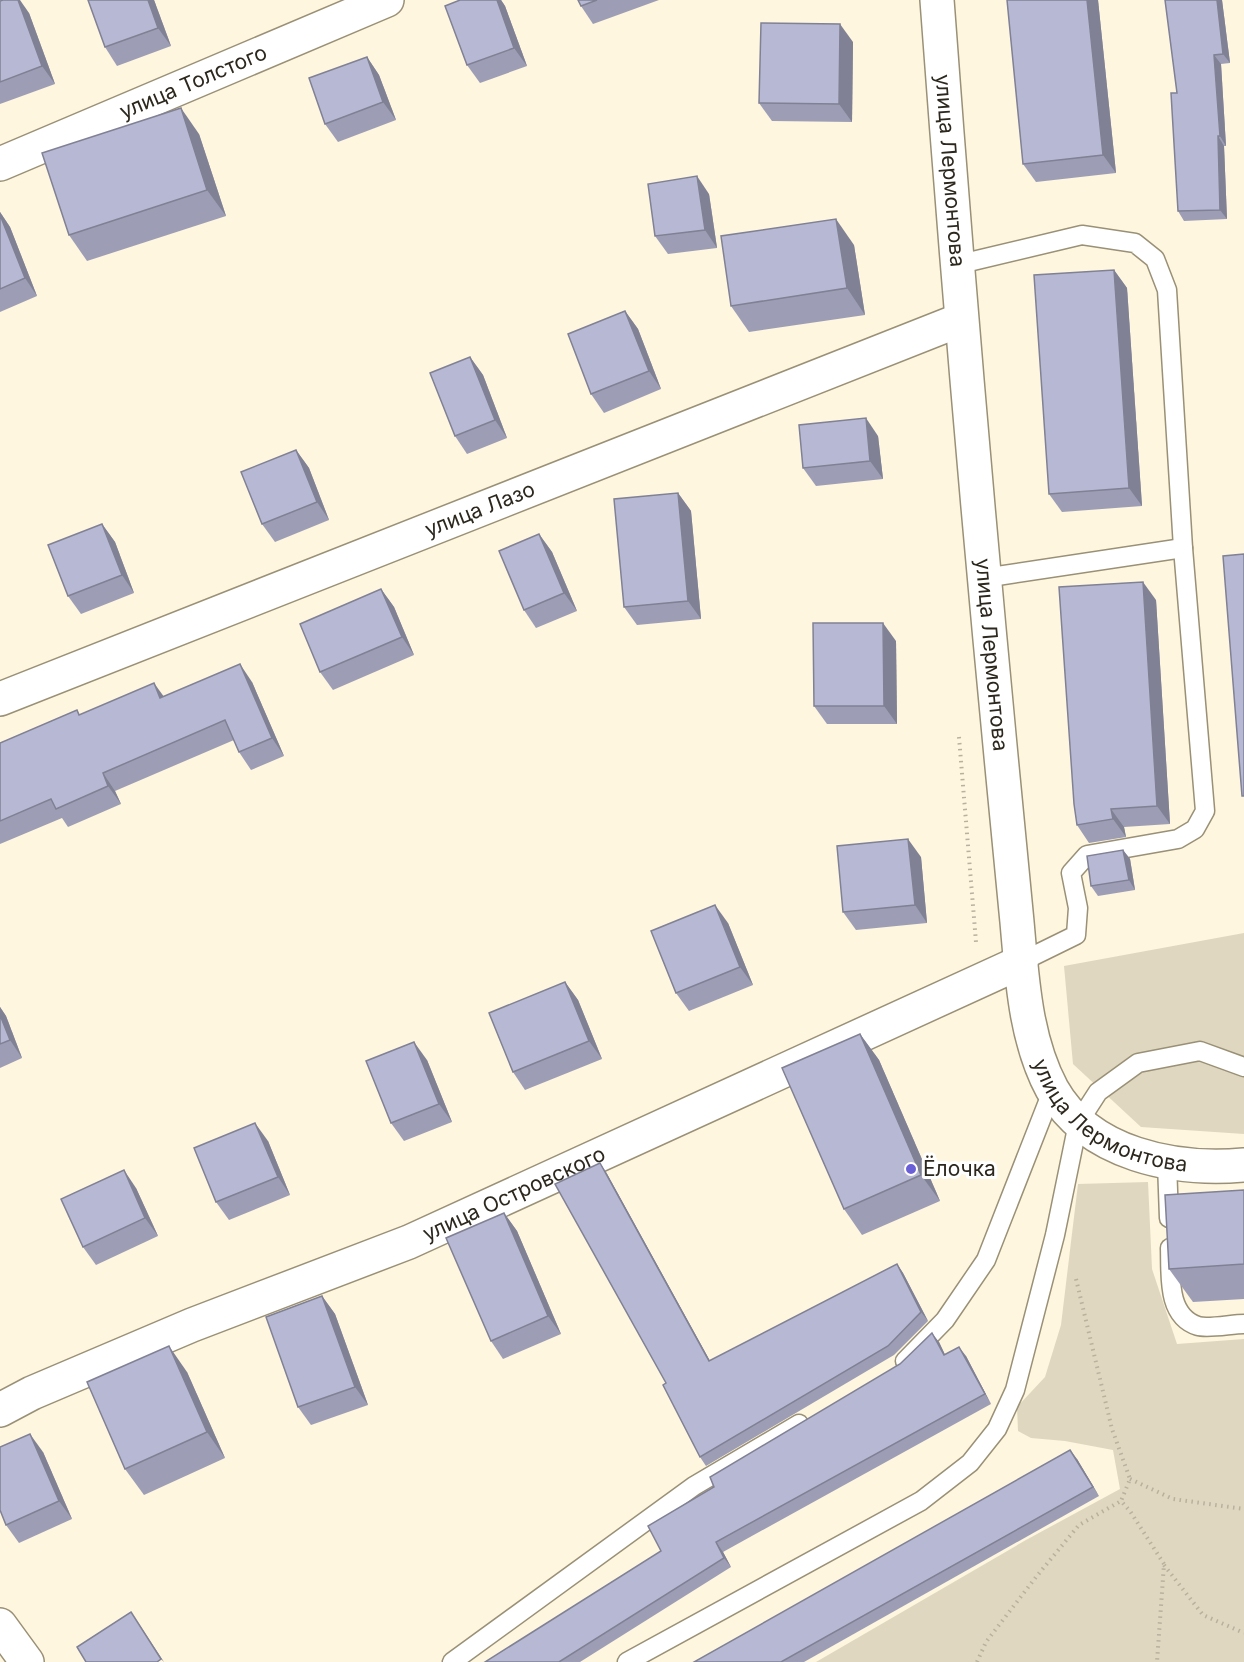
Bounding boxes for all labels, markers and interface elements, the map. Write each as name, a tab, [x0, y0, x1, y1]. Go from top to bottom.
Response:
street label: улица Толстого	[116, 39, 271, 124]
street label: улица Лермонтова	[931, 73, 971, 268]
street label: улица Лазо	[421, 476, 538, 542]
street label: улица Лермонтова	[971, 557, 1013, 752]
street label: улица Лермонтова	[1028, 1055, 1189, 1177]
street label: улица Островского	[419, 1141, 609, 1246]
place label: Ёлочка	[923, 1155, 996, 1181]
marker: Ёлочка	[904, 1162, 918, 1176]

